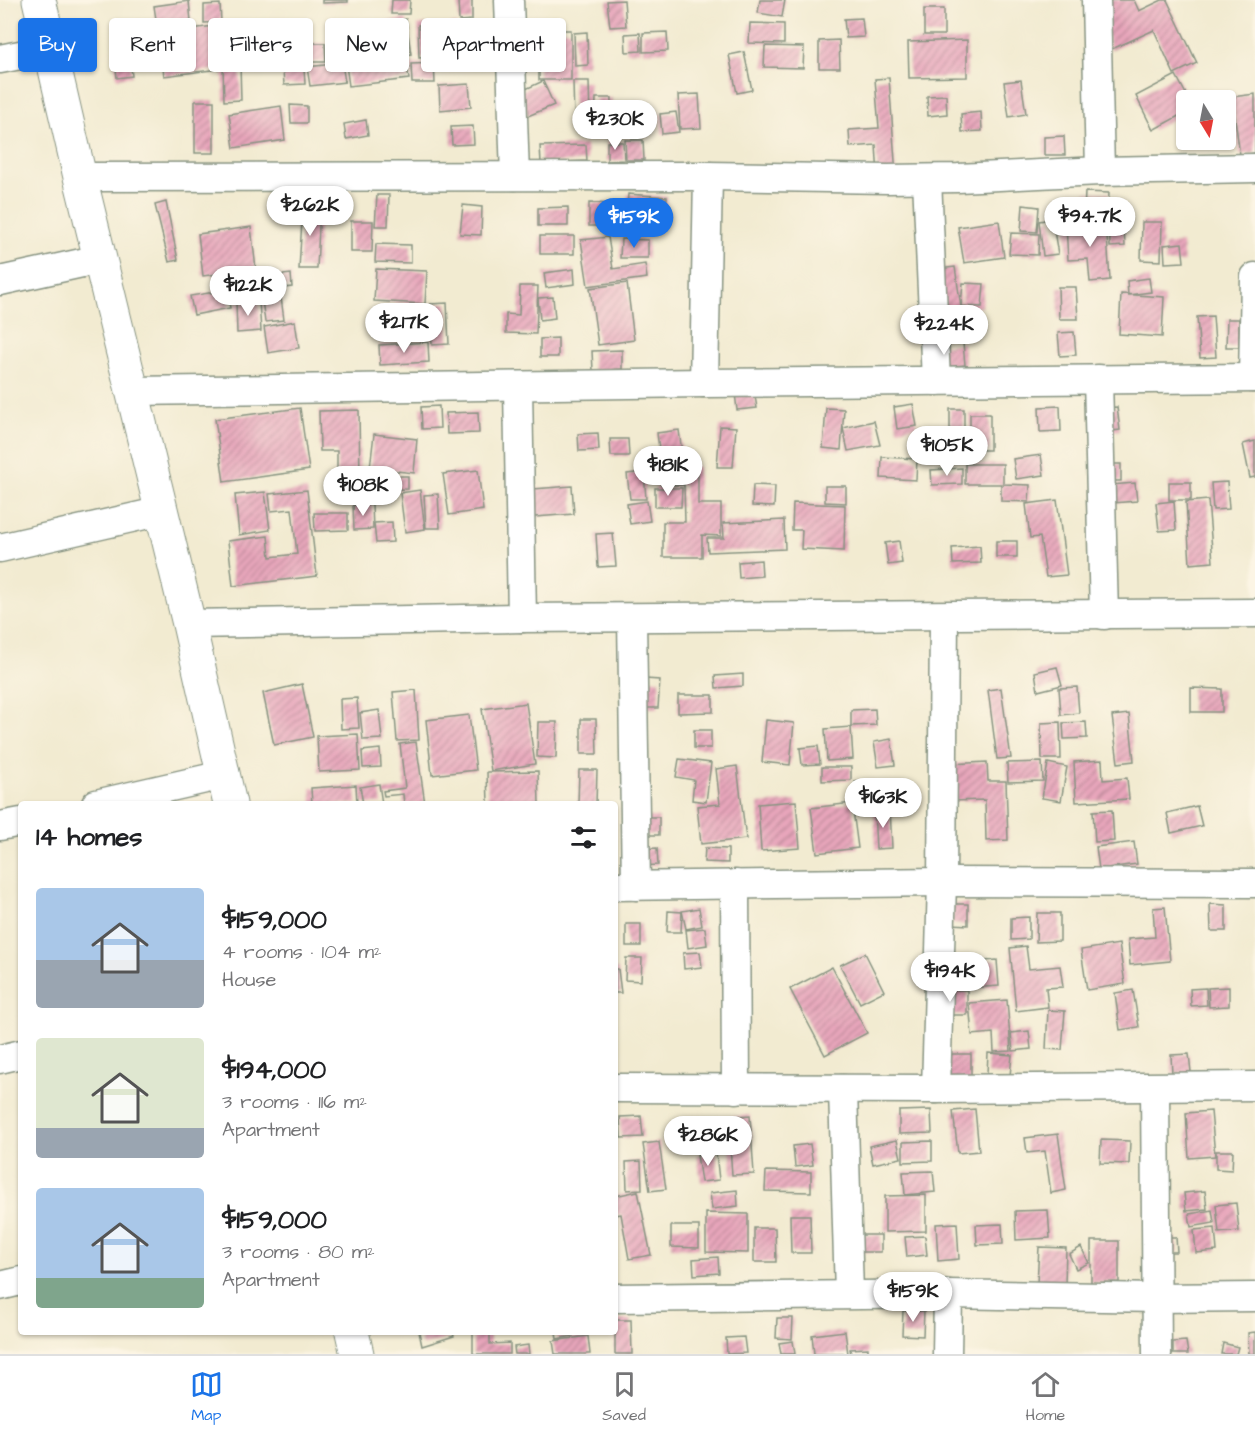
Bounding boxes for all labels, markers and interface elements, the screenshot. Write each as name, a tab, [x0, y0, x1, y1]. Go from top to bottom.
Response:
chip: Buy	[18, 18, 97, 72]
chip: Rent	[109, 18, 196, 72]
chip: Filters	[208, 18, 313, 72]
chip: New	[325, 18, 409, 72]
chip: Apartment	[421, 18, 566, 72]
north arrow	[1176, 90, 1236, 150]
map controls	[1176, 90, 1236, 150]
pin: $230K	[573, 100, 657, 151]
text: $230K	[586, 105, 644, 133]
pin: $262K	[268, 186, 352, 237]
text: $262K	[281, 191, 339, 219]
pin: $94.7K	[1041, 197, 1139, 248]
pin: $159K	[592, 198, 676, 249]
text: $94.7K	[1058, 202, 1122, 230]
text: $159K	[608, 203, 660, 231]
pin: $122K	[206, 266, 290, 317]
text: $122K	[224, 271, 272, 299]
pin: $217K	[362, 303, 446, 354]
pin: $224K	[902, 305, 986, 356]
text: $217K	[379, 308, 429, 336]
text: $224K	[914, 310, 974, 338]
pin: $105K	[905, 426, 989, 477]
text: $105K	[921, 431, 973, 459]
pin: $181K	[626, 446, 710, 497]
text: $181K	[647, 451, 689, 479]
pin: $108K	[321, 466, 405, 517]
text: $108K	[337, 471, 389, 499]
pin: $163K	[841, 778, 925, 829]
text: $163K	[859, 783, 907, 811]
text: 14 homes	[36, 819, 142, 855]
icon: filters	[567, 821, 600, 854]
text: $159,000	[222, 902, 327, 938]
icon: home	[84, 912, 156, 984]
text: 4 rooms · 104 m²	[222, 938, 381, 966]
pin: $194K	[908, 952, 992, 1003]
text: $194K	[925, 957, 975, 985]
text: House	[222, 966, 276, 994]
text: $194,000	[222, 1052, 326, 1088]
icon: home	[84, 1062, 156, 1134]
text: 3 rooms · 116 m²	[222, 1088, 367, 1116]
text: Apartment	[222, 1116, 320, 1144]
pin: $286K	[666, 1116, 750, 1167]
text: $286K	[678, 1121, 738, 1149]
text: $159,000	[222, 1202, 327, 1238]
icon: home	[84, 1212, 156, 1284]
text: 3 rooms · 80 m²	[222, 1238, 375, 1266]
text: Apartment	[222, 1266, 320, 1294]
pin: $159K	[871, 1272, 955, 1323]
text: $159K	[887, 1277, 939, 1305]
tab: Map	[190, 1368, 223, 1426]
tab: Saved	[602, 1368, 646, 1426]
tab: Home	[1025, 1368, 1065, 1426]

